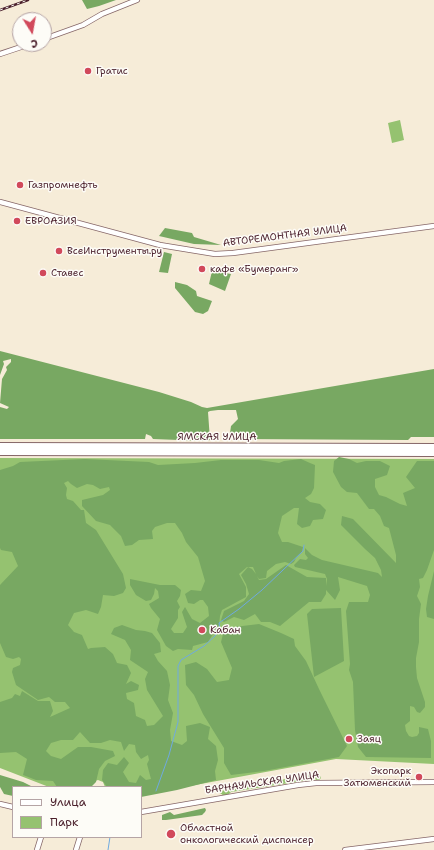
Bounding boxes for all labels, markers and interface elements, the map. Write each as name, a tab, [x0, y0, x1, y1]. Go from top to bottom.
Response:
north arrow	[12, 12, 52, 52]
text: С	[29, 35, 39, 51]
place label: Гратис	[96, 65, 128, 77]
marker: Гратис	[83, 66, 93, 76]
place label: Газпромнефть	[28, 179, 98, 191]
marker: Газпромнефть	[15, 180, 25, 190]
place label: ЕВРОАЗИЯ	[25, 215, 77, 227]
marker: ЕВРОАЗИЯ	[12, 216, 22, 226]
street label: АВТОРЕМОНТНАЯ УЛИЦА	[222, 222, 348, 250]
place label: ВсеИнструменты.ру	[67, 245, 162, 257]
marker: ВсеИнструменты.ру	[54, 246, 64, 256]
place label: кафе «Бумеранг»	[210, 263, 298, 275]
marker: кафе «Бумеранг»	[197, 264, 207, 274]
place label: Ставес	[51, 267, 83, 279]
marker: Ставес	[38, 268, 48, 278]
street label: ЯМСКАЯ УЛИЦА	[178, 431, 256, 443]
place label: Кабан	[210, 624, 240, 636]
marker: Кабан	[197, 625, 207, 635]
place label: Заяц	[357, 733, 381, 745]
marker: Заяц	[344, 734, 354, 744]
place label: Экопарк Затюменский	[343, 765, 411, 788]
street label: БАРНАУЛЬСКАЯ УЛИЦА	[204, 769, 320, 797]
marker: Экопарк Затюменский	[414, 772, 424, 782]
legend	[12, 786, 142, 838]
text: Улица	[50, 794, 86, 810]
text: Парк	[50, 814, 78, 830]
place label: Областной онкологический диспансер	[180, 822, 314, 846]
marker: Областной онкологический диспансер	[165, 828, 177, 840]

